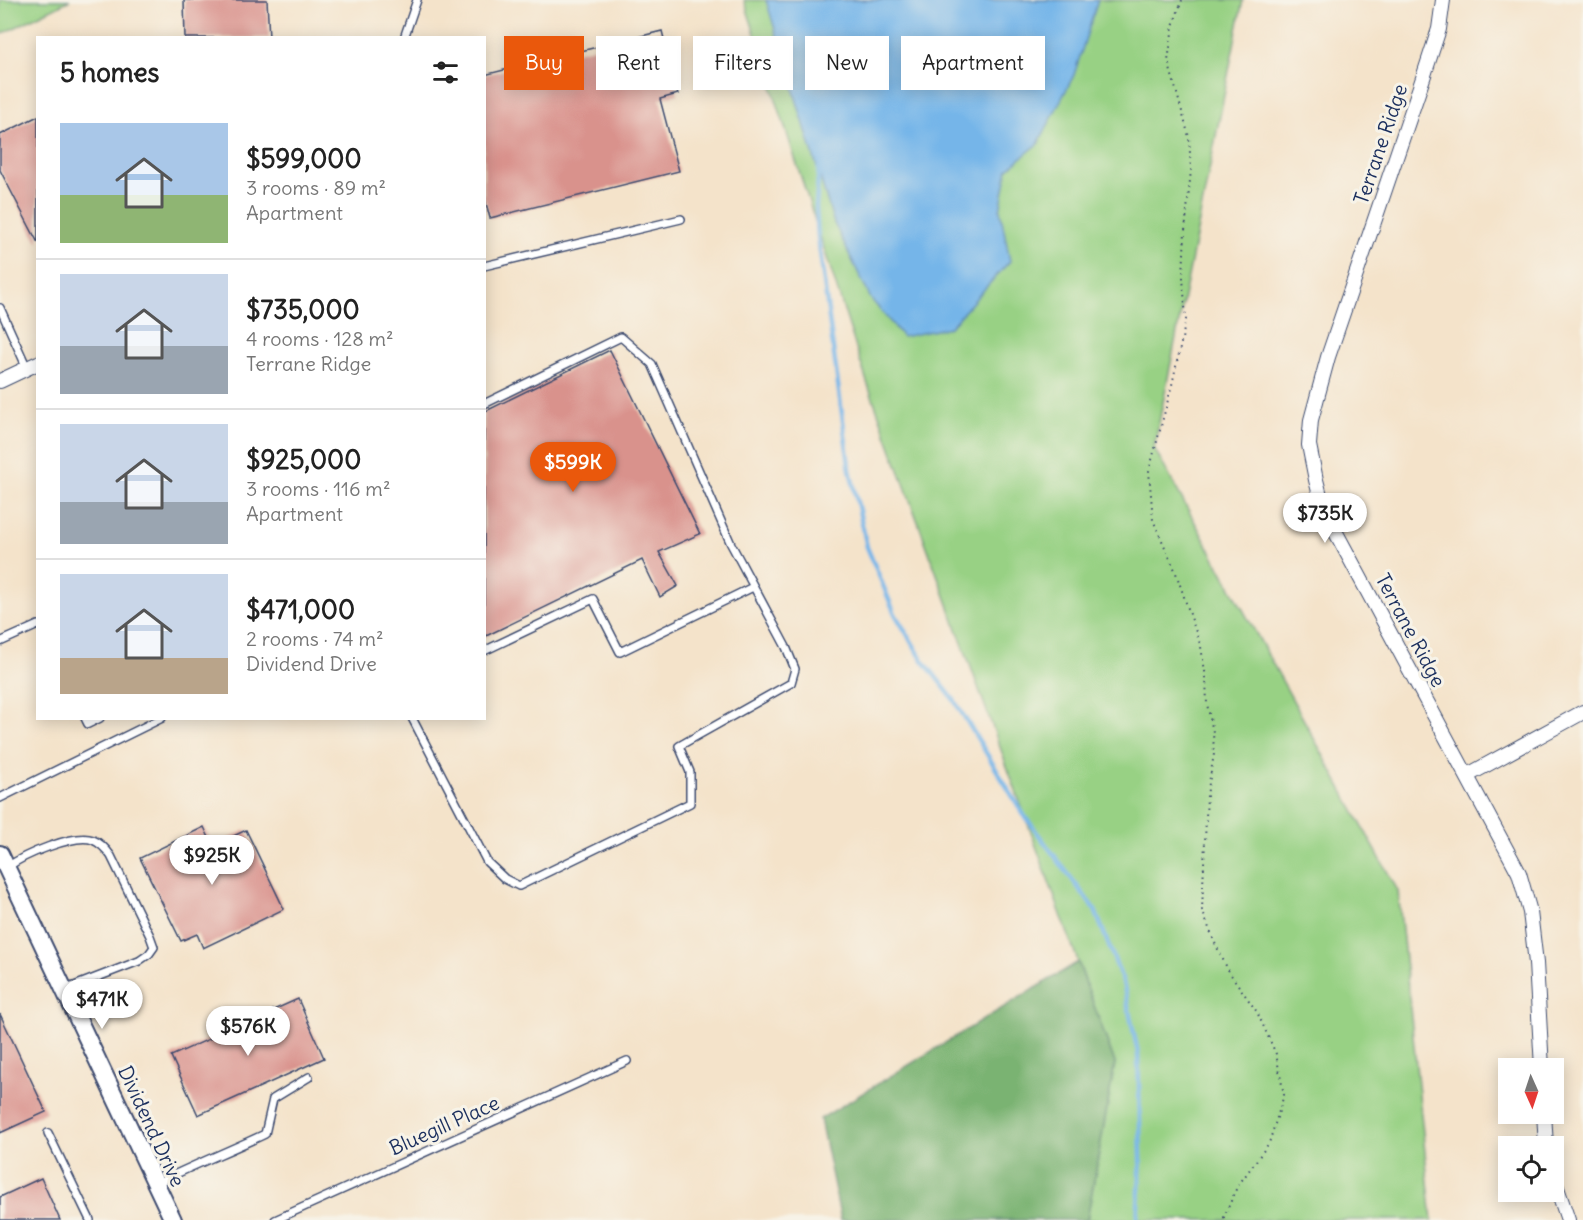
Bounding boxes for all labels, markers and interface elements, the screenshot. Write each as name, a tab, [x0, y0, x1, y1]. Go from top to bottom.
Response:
chip: Buy	[504, 36, 584, 90]
chip: Rent	[596, 36, 681, 90]
chip: Filters	[693, 36, 793, 90]
chip: New	[805, 36, 889, 90]
chip: Apartment	[901, 36, 1045, 90]
text: 5 homes	[60, 56, 159, 89]
icon: filters	[429, 56, 462, 89]
street label: Terrane Ridge	[1348, 81, 1412, 207]
text: $599,000	[246, 142, 362, 175]
icon: home	[108, 147, 180, 219]
text: 3 rooms · 89 m²	[246, 175, 386, 200]
text: Apartment	[246, 200, 343, 225]
text: $735,000	[246, 293, 360, 326]
icon: home	[108, 298, 180, 370]
text: 4 rooms · 128 m²	[246, 326, 394, 351]
text: Terrane Ridge	[246, 351, 371, 376]
pin: $599K	[531, 442, 615, 493]
text: $925,000	[246, 443, 361, 476]
icon: home	[108, 448, 180, 520]
text: $599K	[544, 449, 602, 474]
text: 3 rooms · 116 m²	[246, 476, 390, 501]
pin: $735K	[1283, 493, 1367, 544]
text: $735K	[1297, 500, 1353, 525]
text: Apartment	[246, 501, 343, 526]
street label: Terrane Ridge	[1371, 569, 1451, 691]
text: $471,000	[246, 593, 355, 626]
icon: home	[108, 598, 180, 670]
text: 2 rooms · 74 m²	[246, 626, 383, 651]
text: Dividend Drive	[246, 651, 377, 676]
pin: $925K	[170, 835, 254, 886]
text: $925K	[183, 842, 241, 867]
pin: $471K	[60, 979, 144, 1030]
text: $471K	[76, 986, 128, 1011]
pin: $576K	[206, 1006, 290, 1057]
text: $576K	[220, 1013, 276, 1038]
north arrow	[1498, 1058, 1564, 1124]
map controls	[1498, 1058, 1564, 1202]
street label: Dividend Drive	[113, 1061, 191, 1191]
street label: Bluegill Place	[385, 1090, 503, 1160]
button: locate	[1498, 1136, 1564, 1202]

